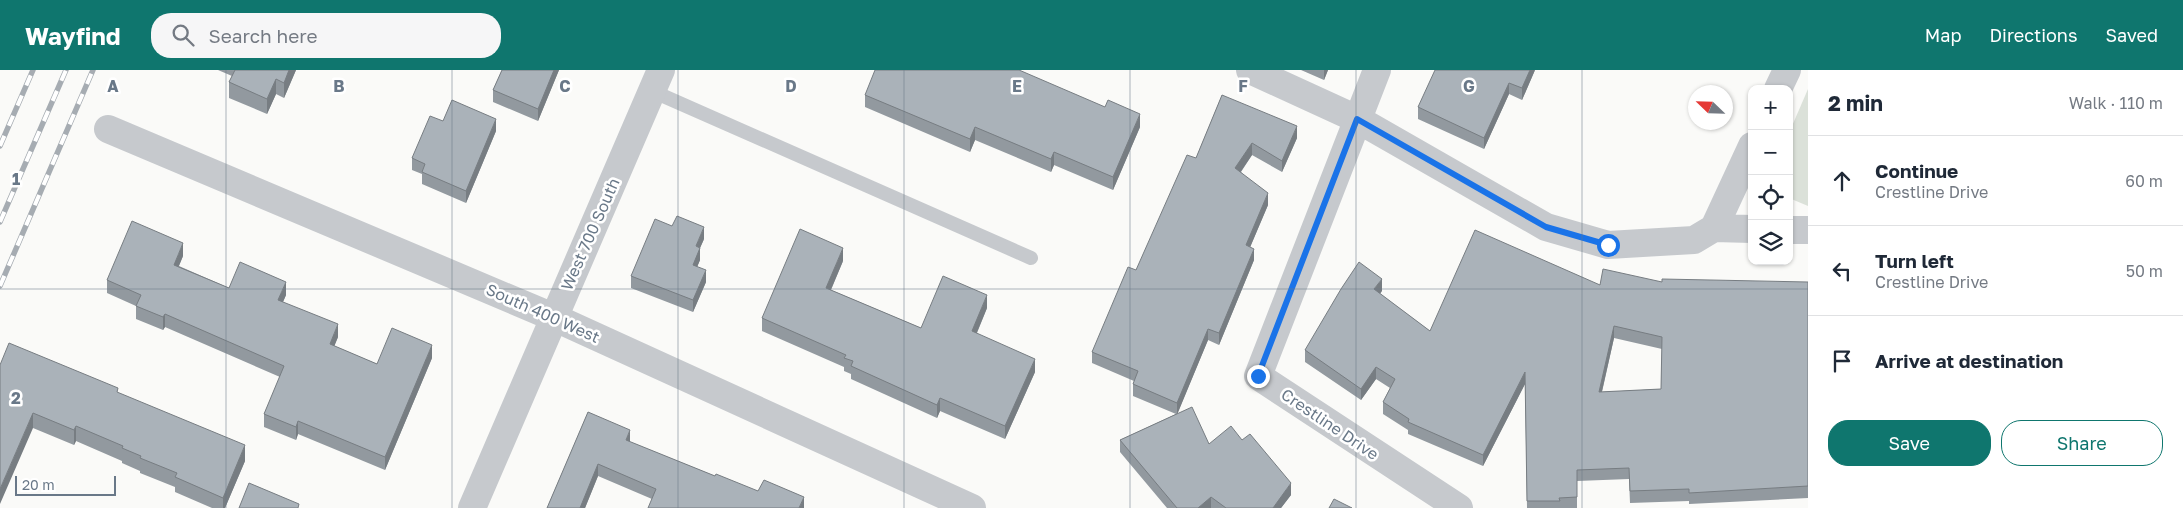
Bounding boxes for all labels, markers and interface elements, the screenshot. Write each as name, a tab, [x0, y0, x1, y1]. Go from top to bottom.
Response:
search box	[151, 13, 501, 58]
text: Wayfind	[25, 21, 121, 50]
icon: search	[169, 21, 197, 49]
text: Search here	[209, 24, 317, 47]
text: Map	[1925, 24, 1961, 46]
text: Directions	[1989, 24, 2077, 46]
text: Saved	[2105, 24, 2158, 46]
text: A	[107, 76, 119, 96]
text: B	[333, 76, 345, 96]
text: C	[559, 76, 571, 96]
text: D	[785, 76, 797, 96]
text: E	[1012, 76, 1022, 96]
text: F	[1238, 76, 1248, 96]
text: G	[1463, 76, 1475, 96]
north arrow	[1688, 85, 1733, 130]
map controls	[1748, 85, 1793, 265]
button: +	[1748, 85, 1793, 130]
text: 2 min	[1828, 90, 1883, 116]
text: Walk · 110 m	[2069, 93, 2163, 113]
button: −	[1748, 130, 1793, 175]
text: Continue	[1875, 159, 1958, 182]
icon: ahead	[1828, 167, 1856, 195]
text: 1	[12, 169, 20, 189]
text: 60 m	[2125, 171, 2163, 191]
street label: West 700 South	[556, 175, 624, 293]
button: locate	[1748, 175, 1793, 220]
text: Crestline Drive	[1875, 182, 1988, 202]
button: layers	[1748, 220, 1793, 265]
route start	[1597, 234, 1620, 257]
text: Turn left	[1875, 249, 1954, 272]
icon: left	[1828, 257, 1856, 285]
text: 50 m	[2126, 261, 2163, 281]
text: Crestline Drive	[1875, 272, 1988, 292]
street label: South 400 West	[483, 279, 603, 347]
icon: arrive	[1828, 347, 1856, 375]
text: Arrive at destination	[1875, 349, 2063, 372]
route end	[1247, 365, 1270, 388]
street label: Crestline Drive	[1277, 384, 1383, 464]
text: 2	[11, 388, 21, 408]
button: Save	[1828, 420, 1991, 466]
button: Share	[2001, 420, 2163, 466]
scale bar	[15, 473, 116, 496]
text: 20 m	[22, 476, 55, 493]

